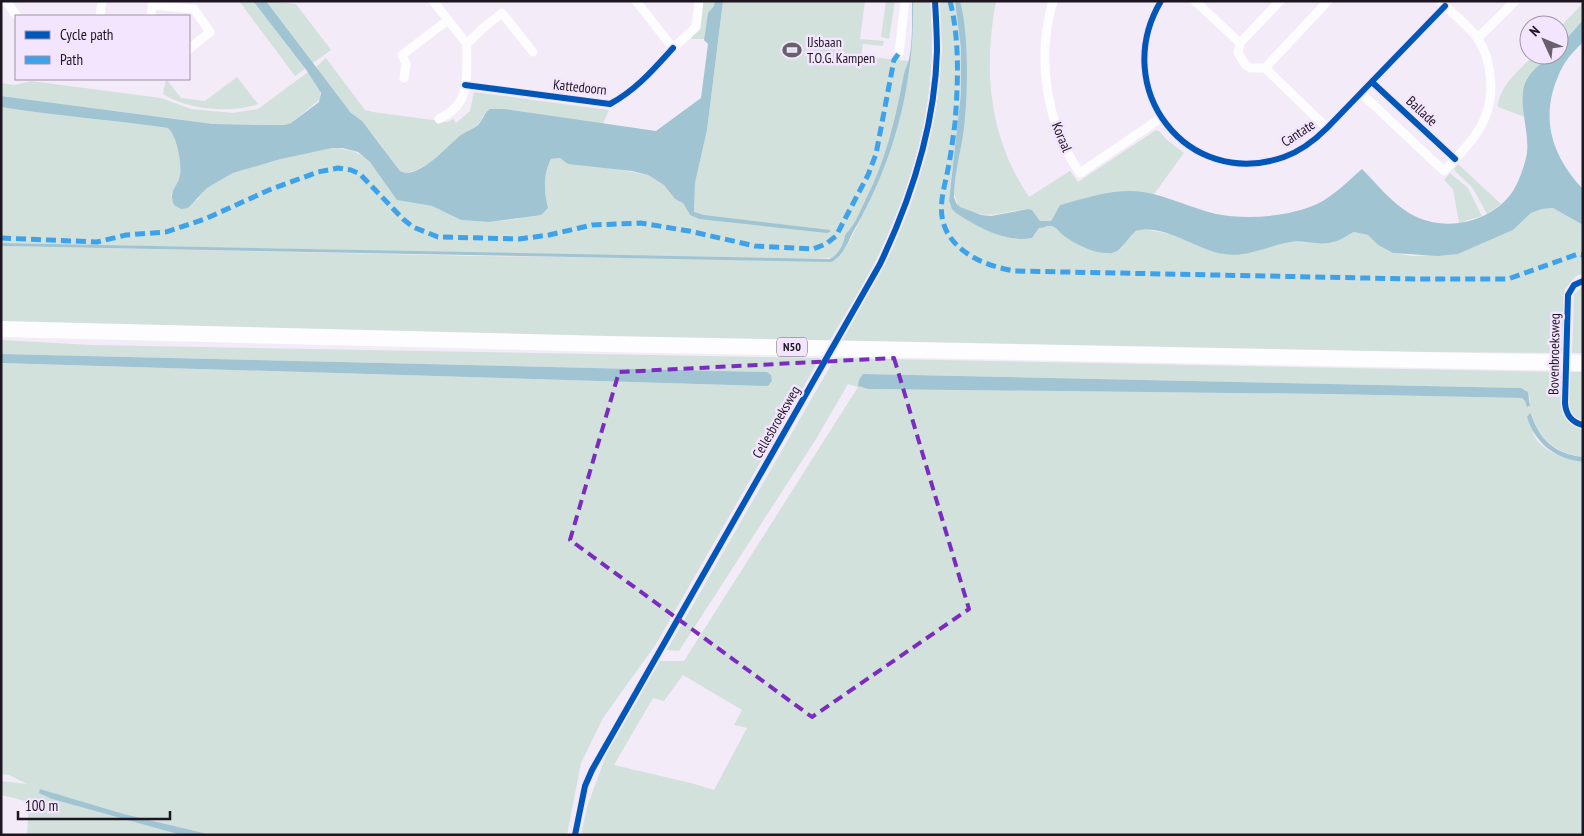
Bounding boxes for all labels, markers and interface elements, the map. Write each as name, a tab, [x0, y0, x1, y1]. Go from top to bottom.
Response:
legend	[15, 15, 190, 80]
north arrow	[1519, 15, 1569, 65]
text: N	[1526, 22, 1544, 40]
text: Cycle path	[60, 25, 113, 44]
place label: IJsbaan T.O.G. Kampen	[807, 33, 875, 67]
sports icon: IJsbaan T.O.G. Kampen	[781, 39, 803, 61]
text: Path	[60, 50, 83, 69]
street label: Kattedoorn	[552, 75, 608, 99]
street label: Ballade	[1403, 92, 1442, 130]
street label: Cantate	[1278, 115, 1319, 151]
street label: Koraal	[1048, 119, 1077, 155]
street label: Bovenbroeksweg	[1544, 313, 1564, 395]
road number: N50	[777, 338, 807, 357]
street label: Cellesbroeksweg	[748, 383, 804, 461]
scale bar	[18, 788, 170, 820]
text: 100 m	[25, 796, 58, 815]

